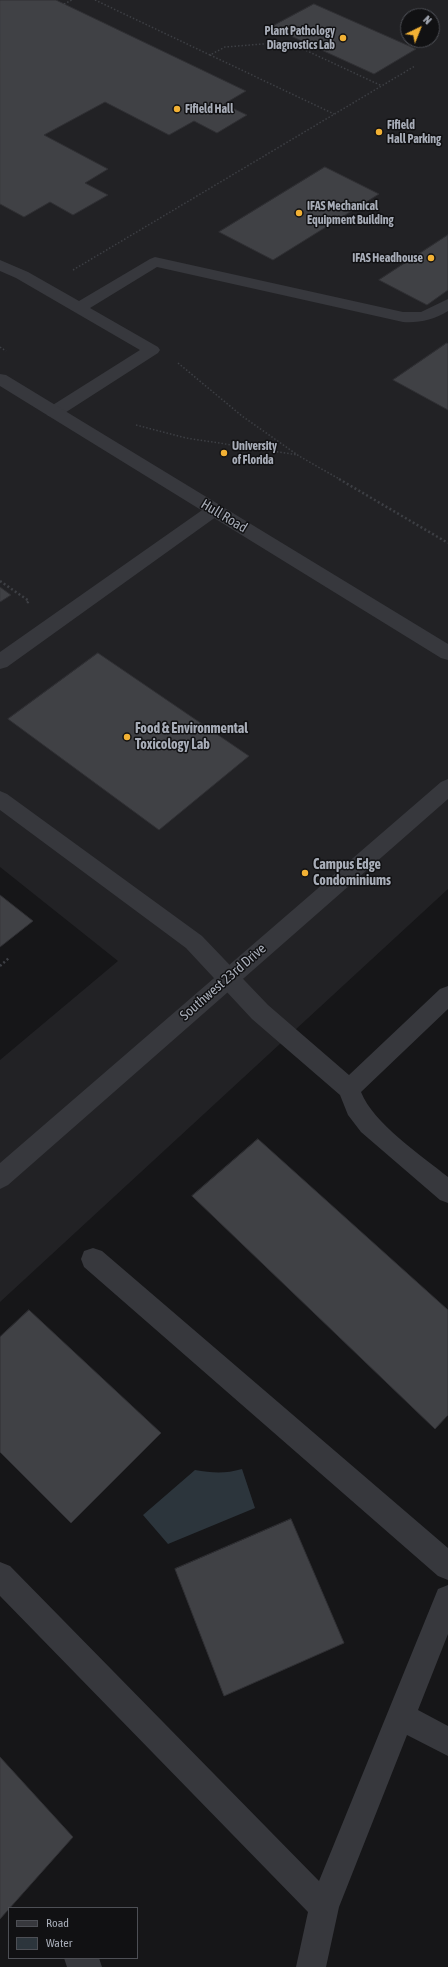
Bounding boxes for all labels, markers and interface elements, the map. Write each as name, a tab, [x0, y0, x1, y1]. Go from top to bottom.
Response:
north arrow	[400, 8, 440, 48]
text: N	[421, 13, 434, 27]
place label: Plant Pathology Diagnostics Lab	[265, 24, 335, 52]
marker: Plant Pathology Diagnostics Lab	[338, 33, 348, 43]
place label: Fifield Hall	[185, 102, 233, 116]
marker: Fifield Hall	[172, 104, 182, 114]
place label: Fifield Hall Parking	[387, 118, 441, 146]
marker: Fifield Hall Parking	[374, 127, 384, 137]
place label: IFAS Mechanical Equipment Building	[307, 199, 394, 227]
marker: IFAS Mechanical Equipment Building	[294, 208, 304, 218]
place label: IFAS Headhouse	[352, 251, 423, 265]
marker: IFAS Headhouse	[426, 253, 436, 263]
place label: University of Florida	[232, 439, 277, 467]
marker: University of Florida	[219, 448, 229, 458]
street label: Hull Road	[198, 496, 250, 536]
place label: Food & Environmental Toxicology Lab	[135, 721, 248, 754]
marker: Food & Environmental Toxicology Lab	[122, 732, 132, 742]
place label: Campus Edge Condominiums	[313, 857, 391, 890]
marker: Campus Edge Condominiums	[300, 868, 310, 878]
street label: Southwest 23rd Drive	[177, 940, 269, 1024]
legend	[8, 1907, 138, 1959]
text: Road	[46, 1916, 69, 1930]
text: Water	[46, 1936, 72, 1950]

